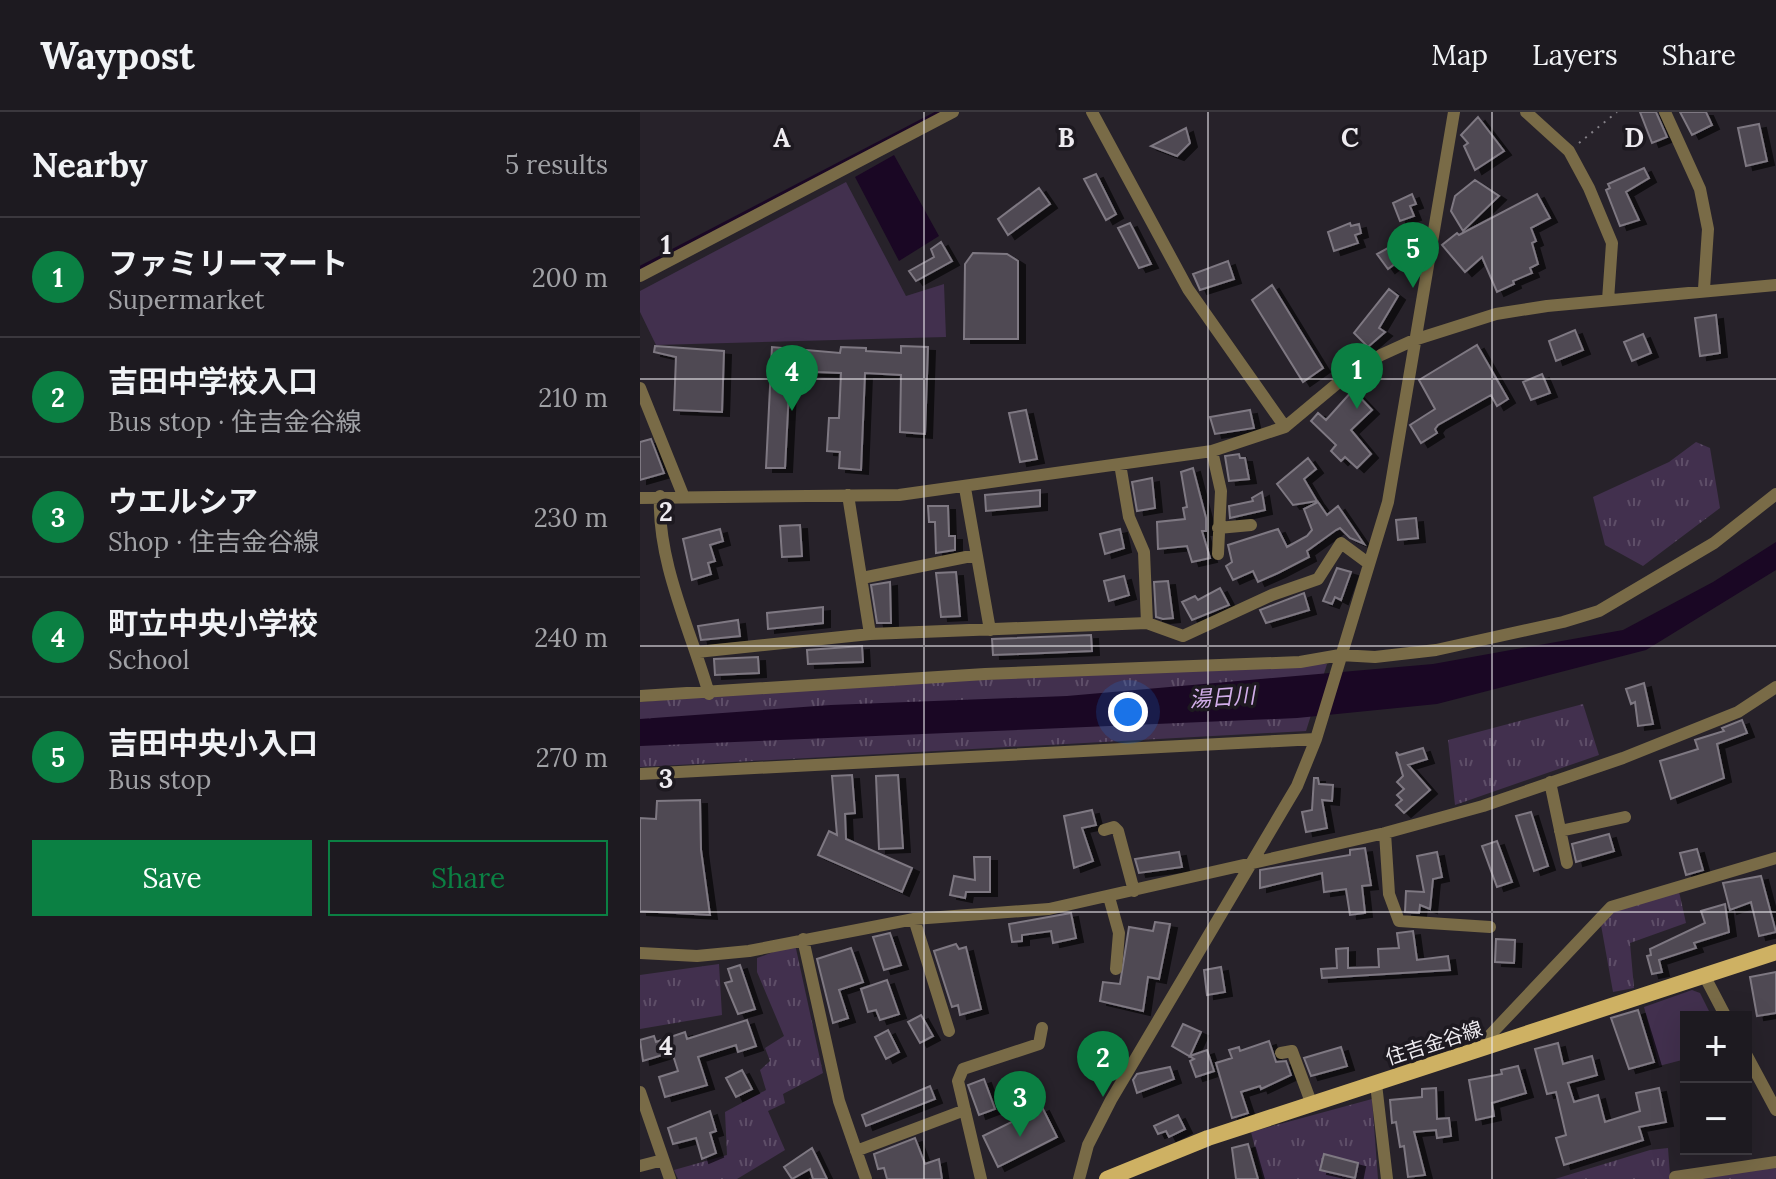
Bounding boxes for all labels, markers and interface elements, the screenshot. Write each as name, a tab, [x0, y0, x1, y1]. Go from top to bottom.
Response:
text: Waypost	[40, 31, 195, 79]
text: Map	[1431, 37, 1488, 73]
text: Layers	[1532, 37, 1618, 73]
text: Share	[1662, 37, 1736, 73]
text: A	[773, 121, 791, 154]
text: B	[1057, 121, 1075, 154]
text: C	[1341, 121, 1359, 154]
text: D	[1624, 121, 1644, 154]
text: Nearby	[32, 143, 148, 186]
text: 5 results	[505, 148, 608, 181]
pin: 5	[1387, 222, 1439, 288]
text: 1	[661, 228, 671, 261]
text: ファミリーマート	[108, 244, 348, 282]
text: 1	[53, 261, 63, 294]
text: 200 m	[532, 261, 608, 294]
text: Supermarket	[108, 283, 265, 316]
pin: 1	[1331, 343, 1383, 409]
pin: 4	[766, 345, 818, 411]
text: 吉田中学校入口	[108, 362, 318, 400]
text: 2	[51, 381, 65, 414]
text: 210 m	[538, 381, 608, 414]
text: Bus stop · 住吉金谷線	[108, 405, 361, 438]
text: ウエルシア	[108, 482, 258, 520]
text: 2	[659, 495, 673, 528]
text: 3	[51, 501, 65, 534]
text: 230 m	[534, 501, 608, 534]
text: Shop · 住吉金谷線	[108, 525, 319, 558]
text: 町立中央小学校	[108, 604, 318, 642]
text: 4	[51, 621, 65, 654]
text: 240 m	[534, 621, 608, 654]
text: School	[108, 643, 190, 676]
water label: 湯日川	[1188, 681, 1258, 713]
your location	[1108, 692, 1148, 732]
text: 吉田中央小入口	[108, 724, 318, 762]
text: 5	[51, 741, 65, 774]
text: 270 m	[536, 741, 608, 774]
text: 3	[659, 762, 673, 795]
text: Bus stop	[108, 763, 211, 796]
button: Save	[32, 840, 312, 916]
button: Share	[328, 840, 608, 916]
map controls	[1680, 1011, 1752, 1155]
button: +	[1680, 1011, 1752, 1083]
street label: 住吉金谷線	[1382, 1015, 1485, 1070]
text: 4	[659, 1029, 673, 1062]
pin: 2	[1077, 1031, 1129, 1097]
pin: 3	[994, 1071, 1046, 1137]
button: −	[1680, 1083, 1752, 1155]

